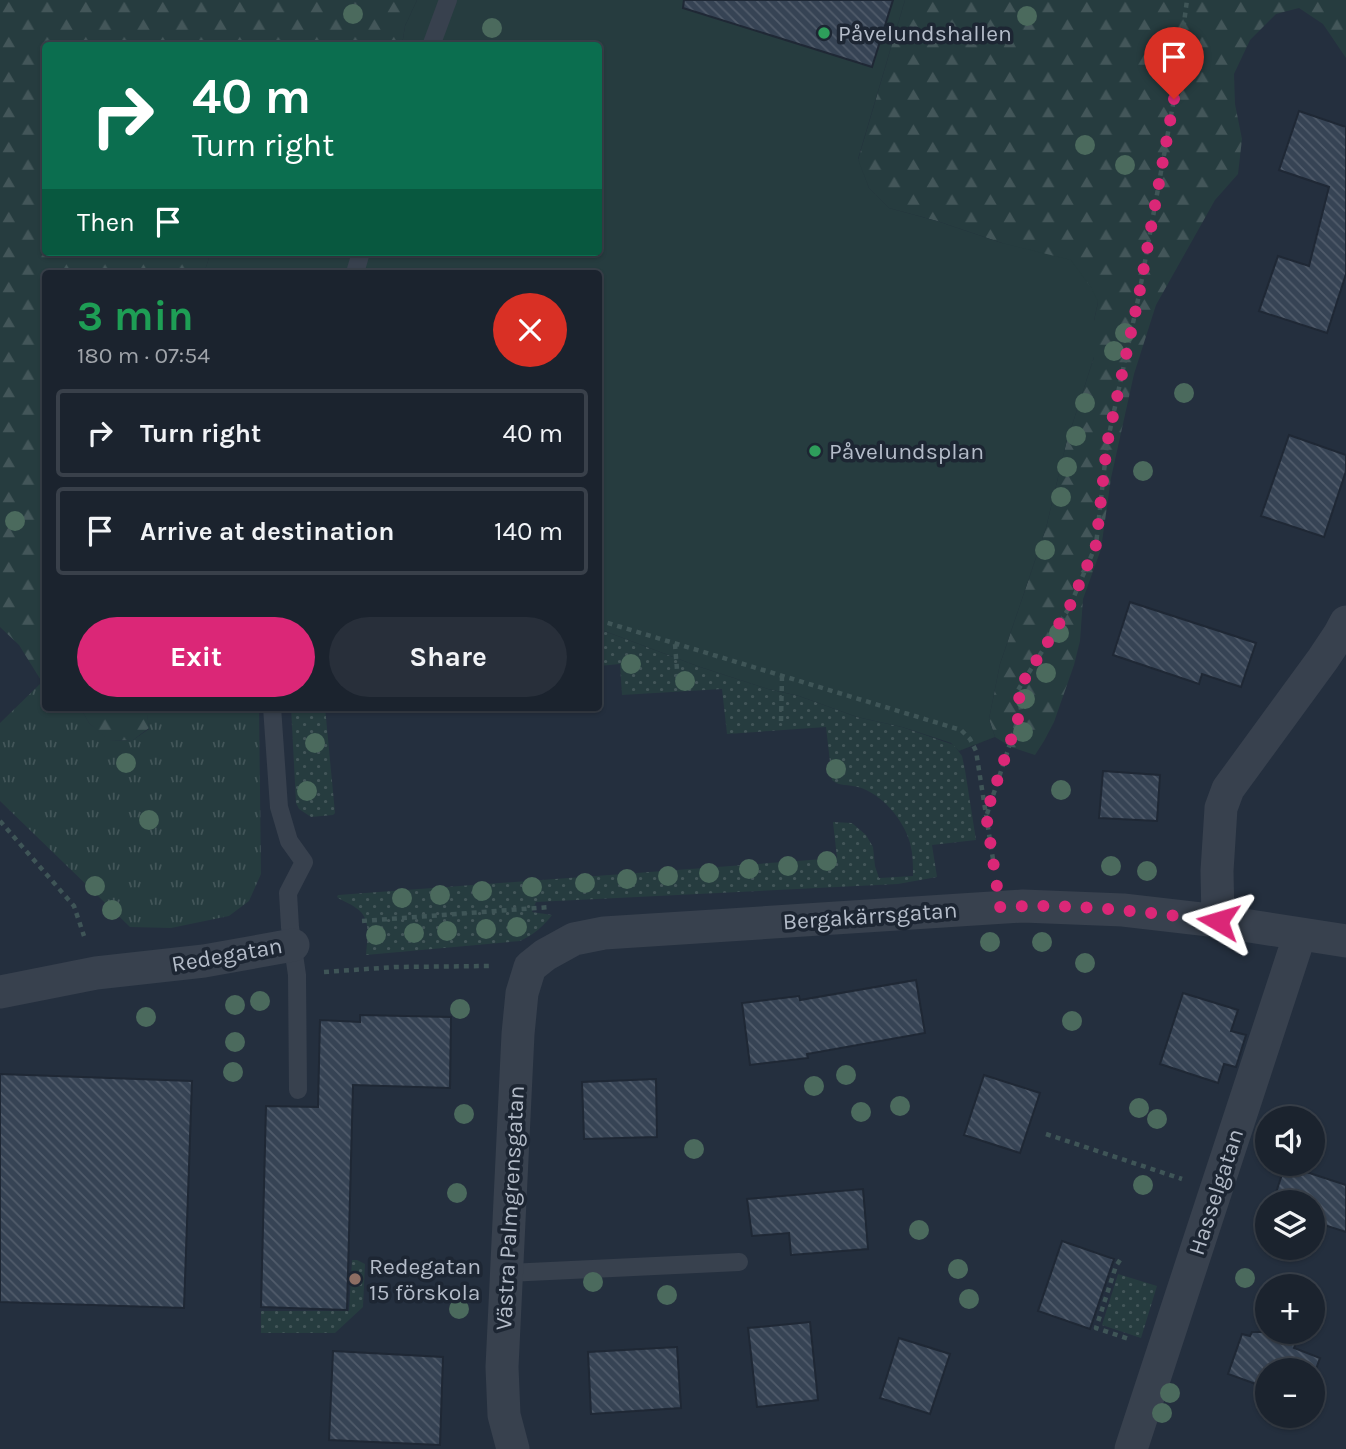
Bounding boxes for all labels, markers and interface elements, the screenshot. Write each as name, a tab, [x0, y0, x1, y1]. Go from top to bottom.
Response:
place label: Påvelundshallen	[838, 20, 1012, 47]
marker: Påvelundshallen	[816, 25, 832, 41]
pin	[1144, 27, 1204, 99]
icon: arrive	[1155, 38, 1193, 76]
text: 40 m	[192, 68, 311, 125]
icon: right	[77, 70, 168, 161]
text: Turn right	[192, 127, 334, 164]
icon: arrive	[149, 203, 187, 241]
text: Then	[77, 207, 135, 238]
text: 3 min	[77, 291, 194, 341]
button: close	[493, 293, 567, 367]
text: 180 m · 07:54	[77, 342, 210, 369]
icon: right	[81, 414, 119, 452]
text: Turn right	[140, 418, 261, 449]
text: 40 m	[503, 418, 563, 449]
place label: Påvelundsplan	[829, 438, 984, 465]
marker: Påvelundsplan	[807, 443, 823, 459]
icon: arrive	[81, 512, 119, 550]
text: Arrive at destination	[140, 516, 394, 547]
text: 140 m	[494, 516, 563, 547]
button: Exit	[77, 617, 315, 697]
button: Share	[329, 617, 567, 697]
position arrow	[1181, 884, 1255, 958]
street label: Bergakärrsgatan	[782, 896, 958, 936]
street label: Redegatan	[169, 932, 285, 978]
street label: Västra Palmgrensgatan	[490, 1085, 530, 1331]
map controls	[1255, 1106, 1325, 1428]
button: sound	[1255, 1106, 1325, 1176]
street label: Hasselgatan	[1183, 1125, 1249, 1259]
button: layers	[1255, 1190, 1325, 1260]
place label: Redegatan 15 förskola	[369, 1253, 481, 1306]
marker: Redegatan 15 förskola	[347, 1271, 363, 1287]
button: +	[1255, 1274, 1325, 1344]
button: −	[1255, 1358, 1325, 1428]

